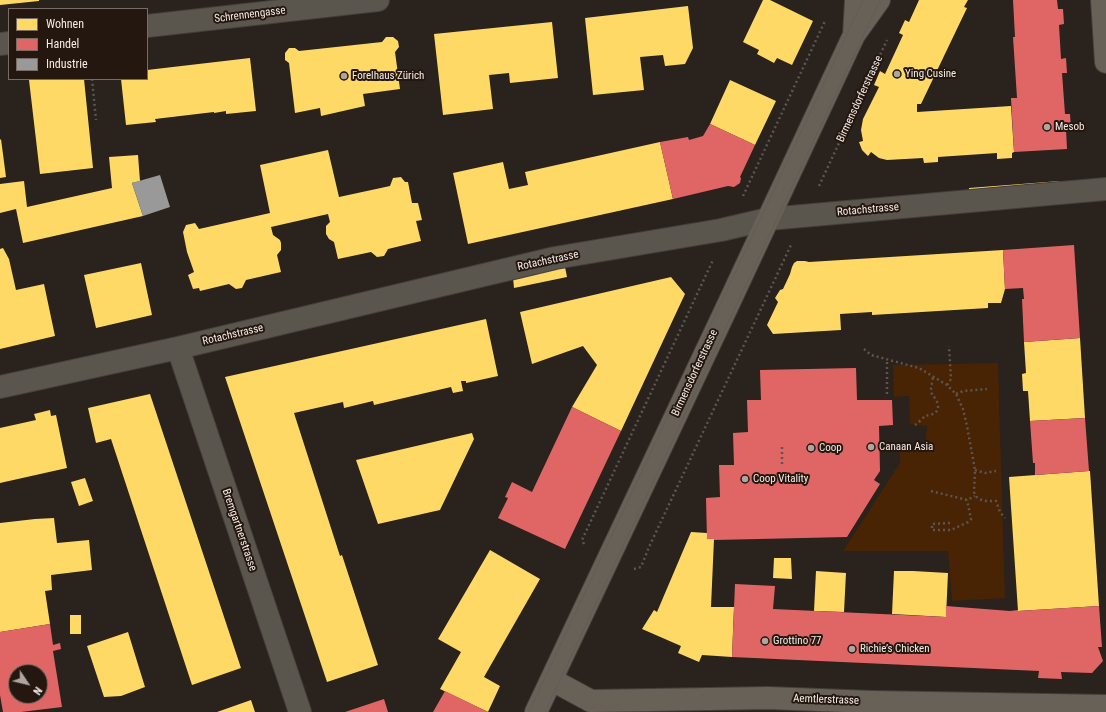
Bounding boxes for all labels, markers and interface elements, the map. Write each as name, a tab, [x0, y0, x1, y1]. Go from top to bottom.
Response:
street label: Schrennengasse	[214, 4, 286, 26]
legend	[8, 8, 148, 80]
text: Wohnen	[46, 17, 84, 31]
text: Handel	[46, 37, 79, 51]
street label: Birmensdorferstrasse	[834, 54, 886, 144]
text: Industrie	[46, 57, 88, 71]
place label: Ying Cusine	[905, 67, 956, 81]
place label: Forelhaus Zürich	[352, 69, 424, 83]
marker: Ying Cusine	[892, 69, 902, 79]
marker: Forelhaus Zürich	[339, 71, 349, 81]
place label: Mesob	[1055, 120, 1084, 134]
marker: Mesob	[1042, 122, 1052, 132]
street label: Rotachstrasse	[836, 201, 900, 219]
street label: Rotachstrasse	[516, 248, 580, 274]
street label: Rotachstrasse	[201, 322, 265, 348]
street label: Birmensdorferstrasse	[669, 328, 721, 418]
place label: Canaan Asia	[879, 440, 933, 454]
place label: Coop	[819, 441, 842, 455]
marker: Canaan Asia	[866, 442, 876, 452]
marker: Coop	[806, 443, 816, 453]
place label: Coop Vitality	[753, 472, 808, 486]
marker: Coop Vitality	[740, 474, 750, 484]
street label: Bremgartnerstrasse	[219, 487, 259, 573]
place label: Grottino 77	[773, 634, 822, 648]
marker: Grottino 77	[760, 636, 770, 646]
place label: Richie’s Chicken	[860, 642, 930, 656]
marker: Richie’s Chicken	[847, 644, 857, 654]
north arrow	[8, 664, 48, 704]
text: N	[30, 684, 45, 697]
street label: Aemtlerstrasse	[793, 692, 859, 708]

